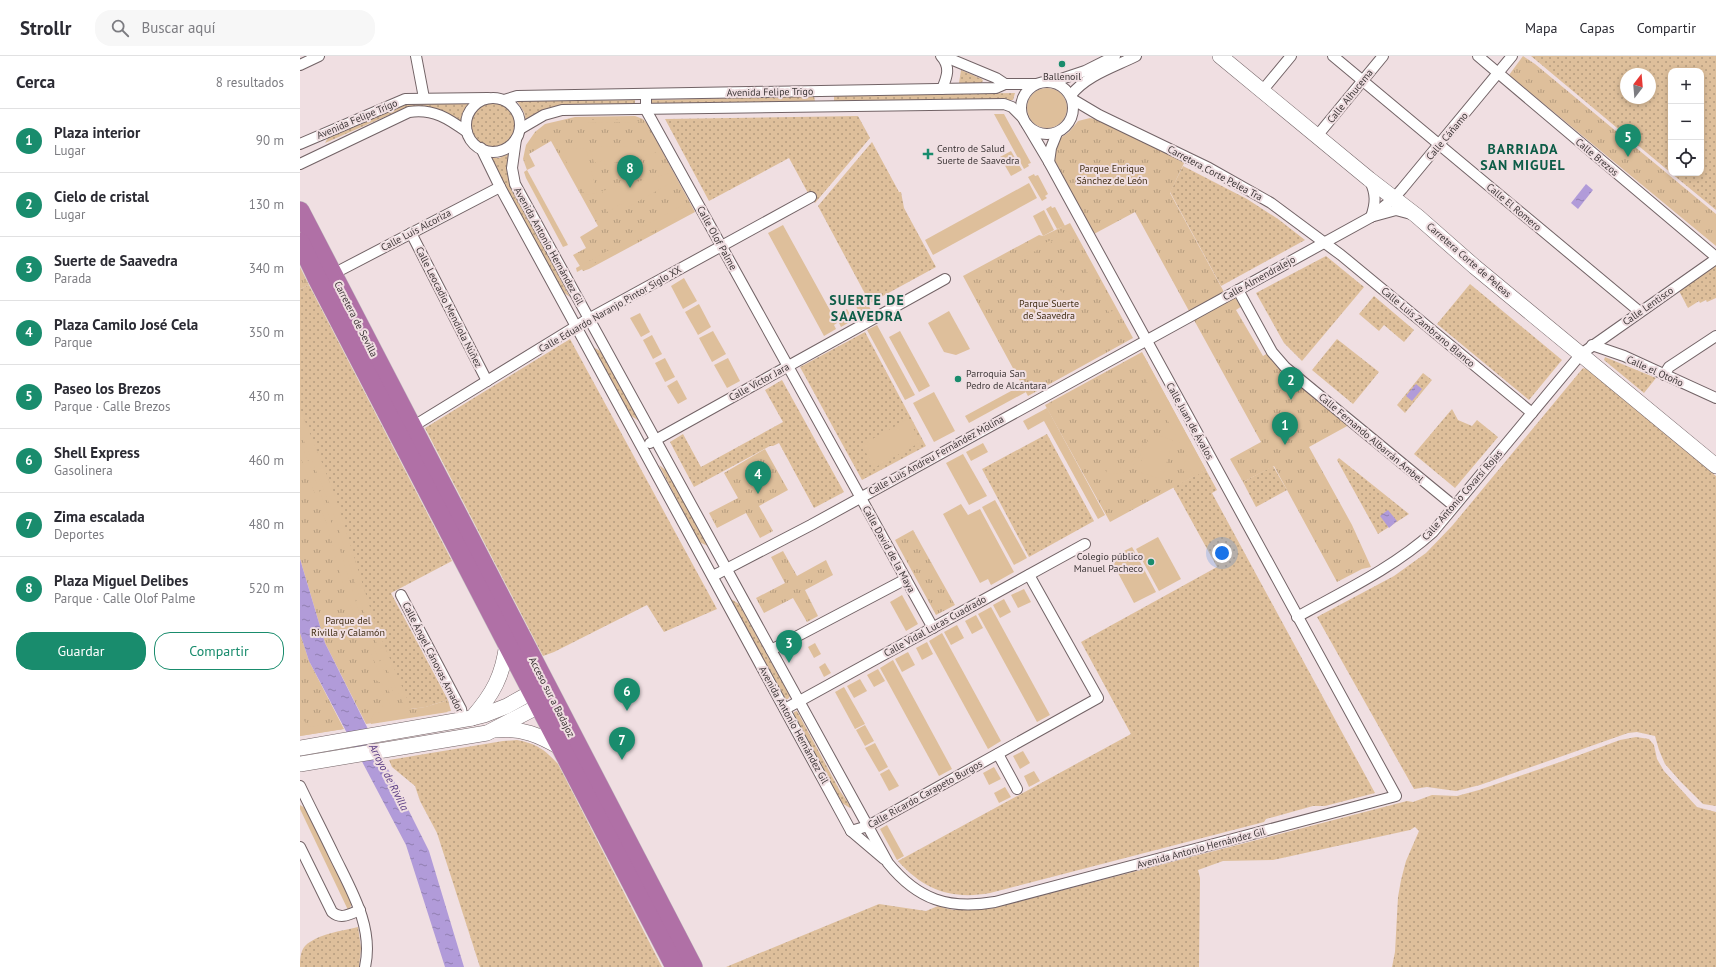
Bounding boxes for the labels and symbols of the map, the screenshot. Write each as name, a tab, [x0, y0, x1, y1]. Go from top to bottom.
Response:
marker: Ballenoil	[1057, 59, 1067, 69]
street label: Calle Alhucema	[1324, 66, 1376, 126]
north arrow	[1620, 68, 1656, 104]
place label: Ballenoil	[1043, 70, 1081, 83]
street label: Avenida Felipe Trigo	[727, 85, 813, 99]
street label: Avenida Felipe Trigo	[315, 96, 399, 142]
street label: Calle Cáñamo	[1423, 109, 1471, 163]
pin: 5	[1615, 124, 1641, 157]
street label: Calle Brezos	[1573, 135, 1621, 179]
district label: BARRIADA SAN MIGUEL	[1480, 140, 1566, 174]
place label: Centro de Salud Suerte de Saavedra	[937, 142, 1019, 167]
street label: Carretera Corte Pelea Tra	[1165, 142, 1265, 204]
marker: Centro de Salud Suerte de Saavedra	[922, 148, 934, 160]
pin: 8	[617, 155, 643, 188]
park label: Parque Enrique Sánchez de León	[1076, 162, 1148, 187]
street label: Calle El Romero	[1484, 180, 1544, 234]
street label: Avenida Antonio Hernández Gil	[511, 185, 587, 307]
street label: Calle Olof Palme	[694, 204, 740, 272]
street label: Calle Luis Alcoriza	[379, 206, 453, 254]
street label: Carretera Corte de Peleas	[1424, 220, 1514, 300]
street label: Calle Leocadio Mendiola Núñez	[413, 244, 485, 370]
street label: Calle Almendralejo	[1220, 253, 1298, 303]
street label: Calle Eduardo Naranjo Pintor Siglo XX	[536, 263, 684, 355]
street label: Carretera de Sevilla	[331, 279, 381, 359]
street label: Calle Luis Zambrano Blanco	[1379, 284, 1477, 370]
street label: Calle Lentisco	[1620, 284, 1676, 328]
district label: SUERTE DE SAAVEDRA	[829, 291, 905, 325]
park label: Parque Suerte de Saavedra	[1019, 297, 1079, 322]
street label: Calle el Otoño	[1624, 353, 1686, 389]
street label: Calle Víctor Jara	[726, 360, 792, 404]
place label: Parroquia San Pedro de Alcántara	[966, 367, 1046, 392]
pin: 2	[1278, 367, 1304, 400]
marker: Parroquia San Pedro de Alcántara	[953, 374, 963, 384]
street label: Calle Juan de Ávalos	[1163, 380, 1217, 462]
street label: Calle Fernando Albarrán Ambel	[1316, 390, 1426, 486]
street label: Calle Luis Andreu Fernández Molina	[866, 412, 1006, 498]
pin: 1	[1272, 412, 1298, 445]
street label: Calle Antonio Covarsí Rojas	[1419, 447, 1505, 543]
pin: 4	[745, 461, 771, 494]
street label: Calle David de la Maya	[860, 503, 918, 595]
your location	[1212, 543, 1232, 563]
place label: Colegio público Manuel Pacheco	[1074, 550, 1143, 575]
marker: Colegio público Manuel Pacheco	[1146, 557, 1156, 567]
street label: Calle Vidal Lucas Cuadrado	[881, 592, 989, 660]
street label: Calle Ángel Cánovas Amador	[400, 600, 467, 715]
park label: Parque del Rivilla y Calamón	[311, 614, 385, 639]
pin: 3	[776, 630, 802, 663]
street label: Acceso sur a Badajoz	[526, 655, 578, 739]
street label: Avenida Antonio Hernández Gil	[756, 664, 832, 786]
pin: 6	[614, 678, 640, 711]
pin: 7	[609, 727, 635, 760]
water label: Arroyo de Rivilla	[366, 740, 412, 813]
street label: Calle Ricardo Carapeto Burgos	[865, 757, 985, 831]
street label: Avenida Antonio Hernández Gil	[1135, 825, 1267, 871]

